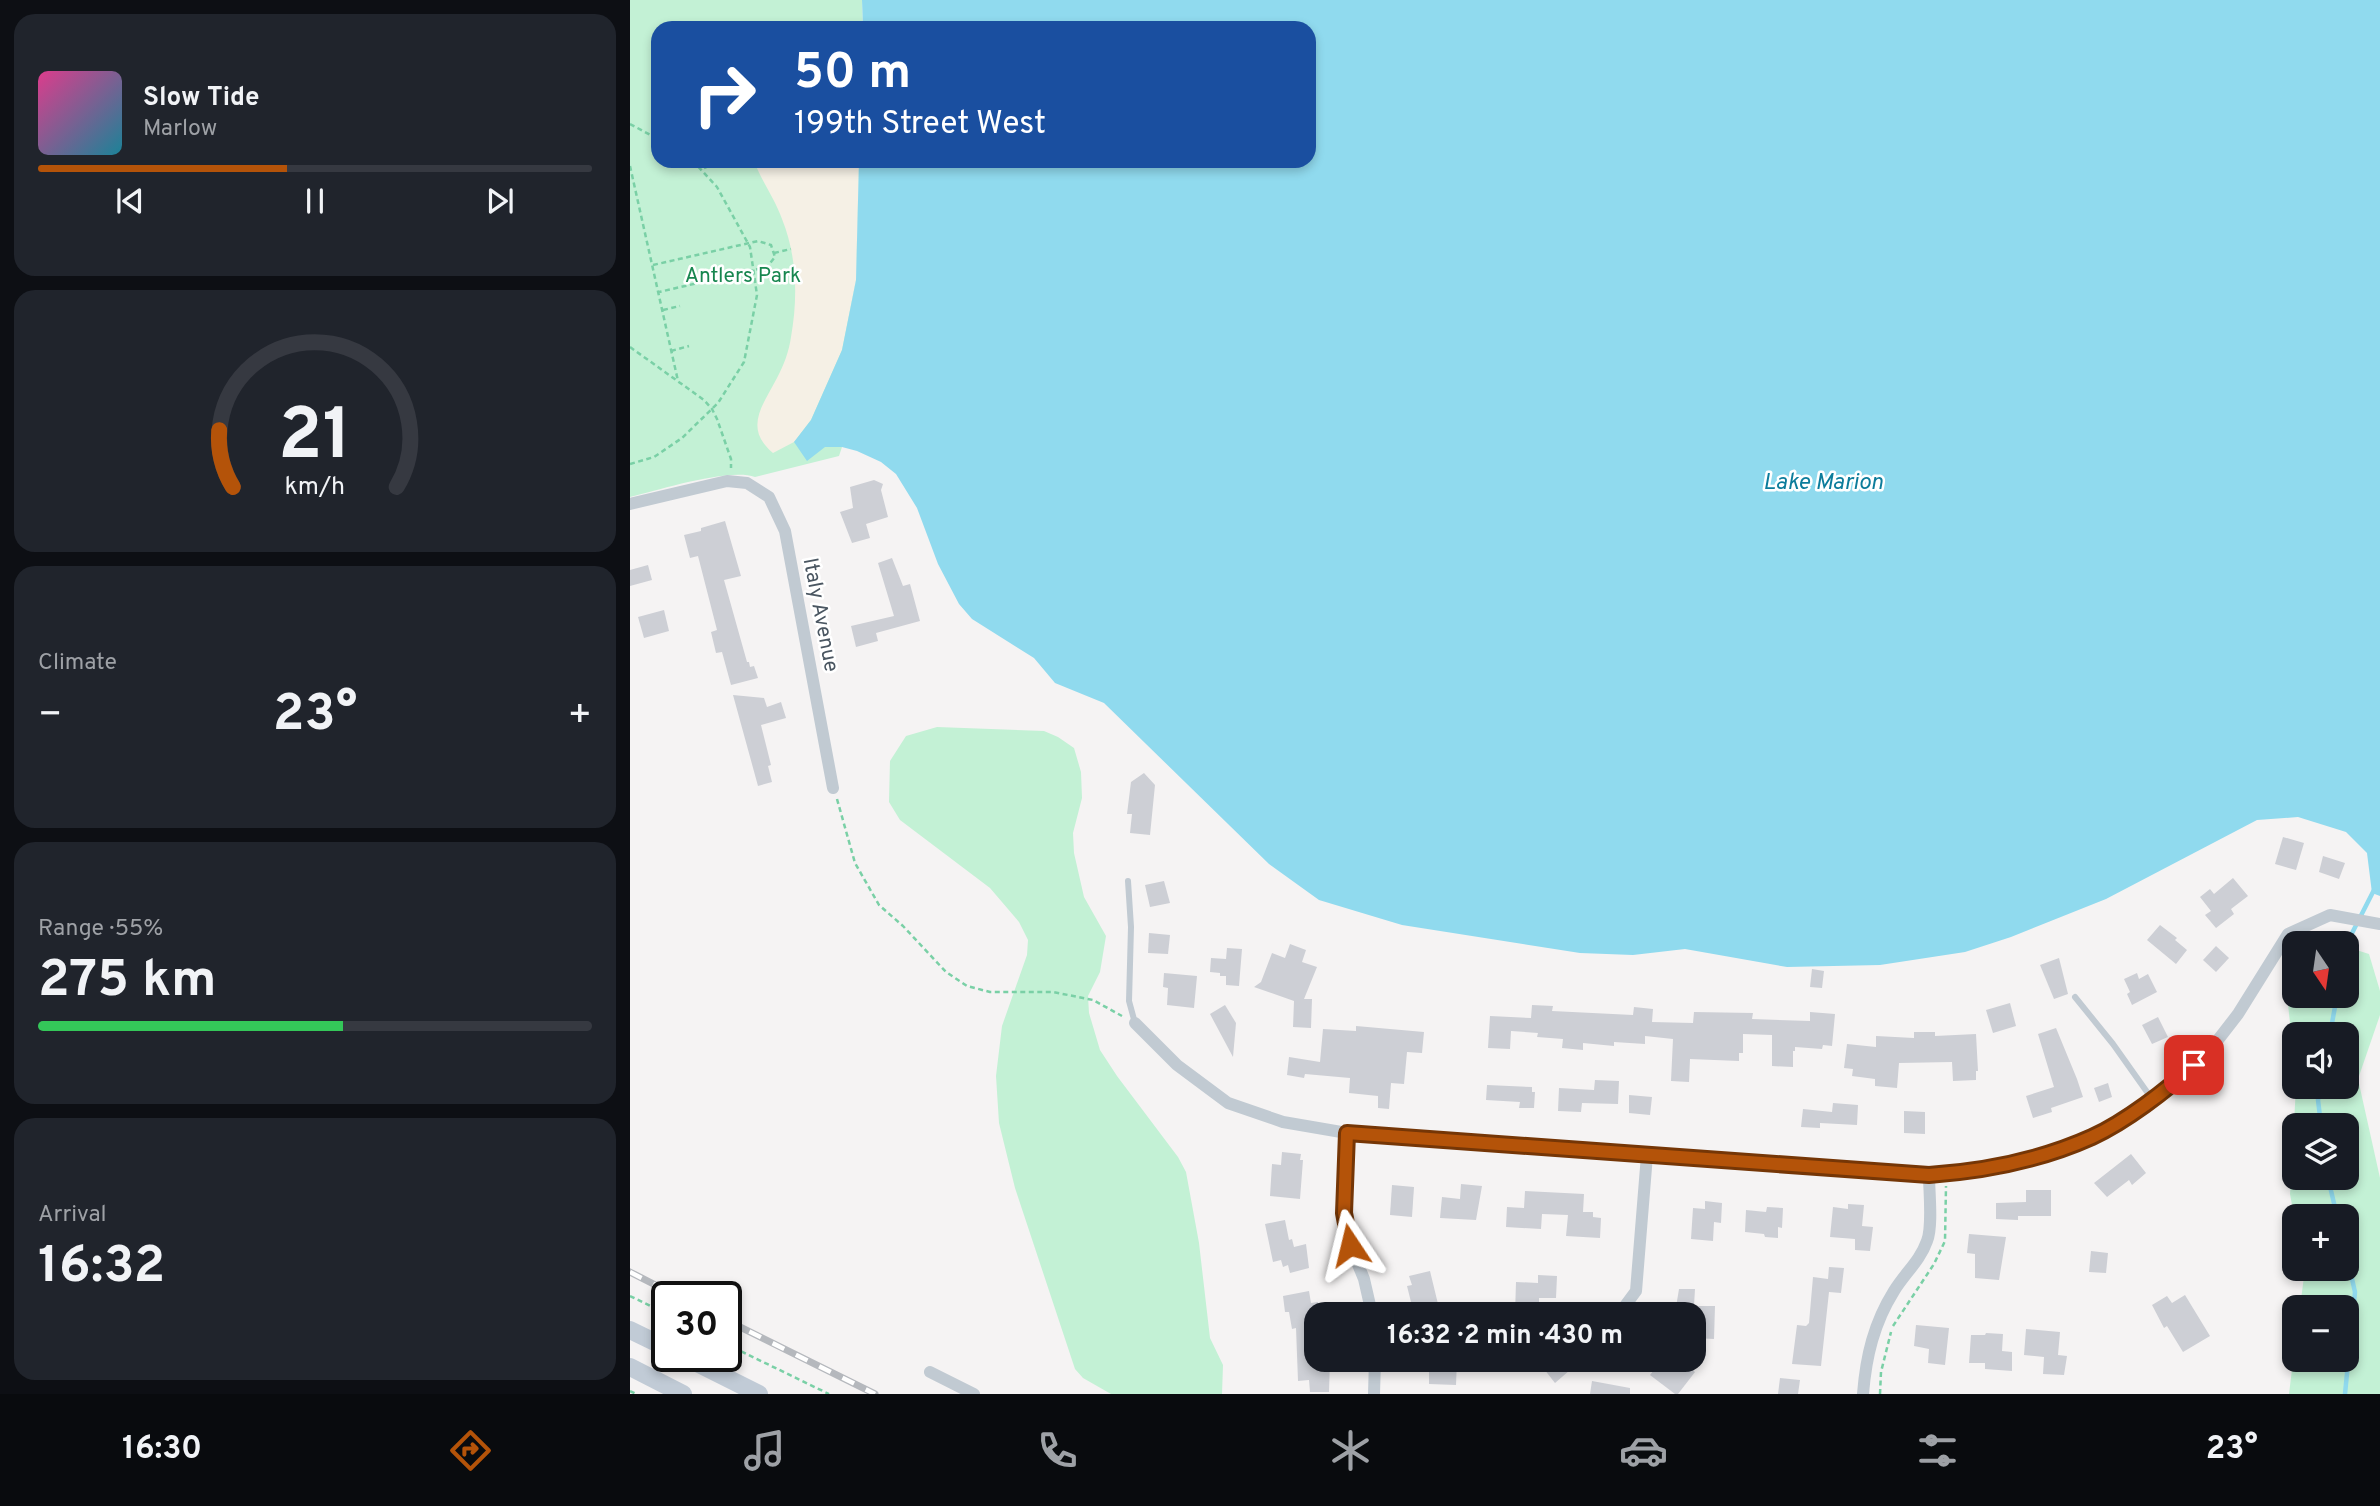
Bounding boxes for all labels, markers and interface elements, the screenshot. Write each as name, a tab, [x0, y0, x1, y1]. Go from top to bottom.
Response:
text: 50 m	[794, 44, 911, 106]
icon: right	[679, 49, 770, 140]
text: Slow Tide	[143, 82, 260, 115]
text: 199th Street West	[794, 105, 1046, 145]
text: Marlow	[143, 115, 217, 144]
icon: previous	[111, 182, 149, 220]
icon: pause	[296, 182, 334, 220]
icon: next	[481, 182, 519, 220]
park label: Antlers Park	[685, 263, 801, 290]
text: 21	[278, 393, 352, 485]
water label: Lake Marion	[1763, 469, 1883, 498]
text: km/h	[285, 472, 345, 504]
street label: Italy Avenue	[796, 556, 844, 674]
text: Climate	[38, 649, 117, 678]
text: 23°	[273, 683, 357, 749]
text: −	[38, 692, 63, 741]
text: +	[567, 692, 592, 741]
text: Range · 55%	[38, 915, 163, 944]
north arrow	[2282, 931, 2359, 1008]
map controls	[2282, 931, 2359, 1372]
text: 275 km	[38, 949, 217, 1015]
button: sound	[2282, 1022, 2359, 1099]
pin	[2164, 1035, 2224, 1095]
icon: arrive	[2175, 1046, 2213, 1084]
button: layers	[2282, 1113, 2359, 1190]
text: Arrival	[38, 1201, 107, 1230]
button: +	[2282, 1204, 2359, 1281]
position arrow	[1313, 1208, 1387, 1282]
text: 16:32	[38, 1235, 165, 1301]
speed limit sign: 30	[651, 1281, 742, 1372]
button: −	[2282, 1295, 2359, 1372]
text: 16:32 · 2 min · 430 m	[1387, 1320, 1623, 1353]
icon: directions	[446, 1426, 495, 1475]
icon: music	[740, 1426, 789, 1475]
icon: phone	[1033, 1426, 1082, 1475]
icon: climate	[1326, 1426, 1375, 1475]
icon: car	[1619, 1426, 1668, 1475]
icon: filters	[1913, 1426, 1962, 1475]
text: 16:30	[122, 1430, 202, 1470]
text: 23°	[2206, 1430, 2258, 1470]

